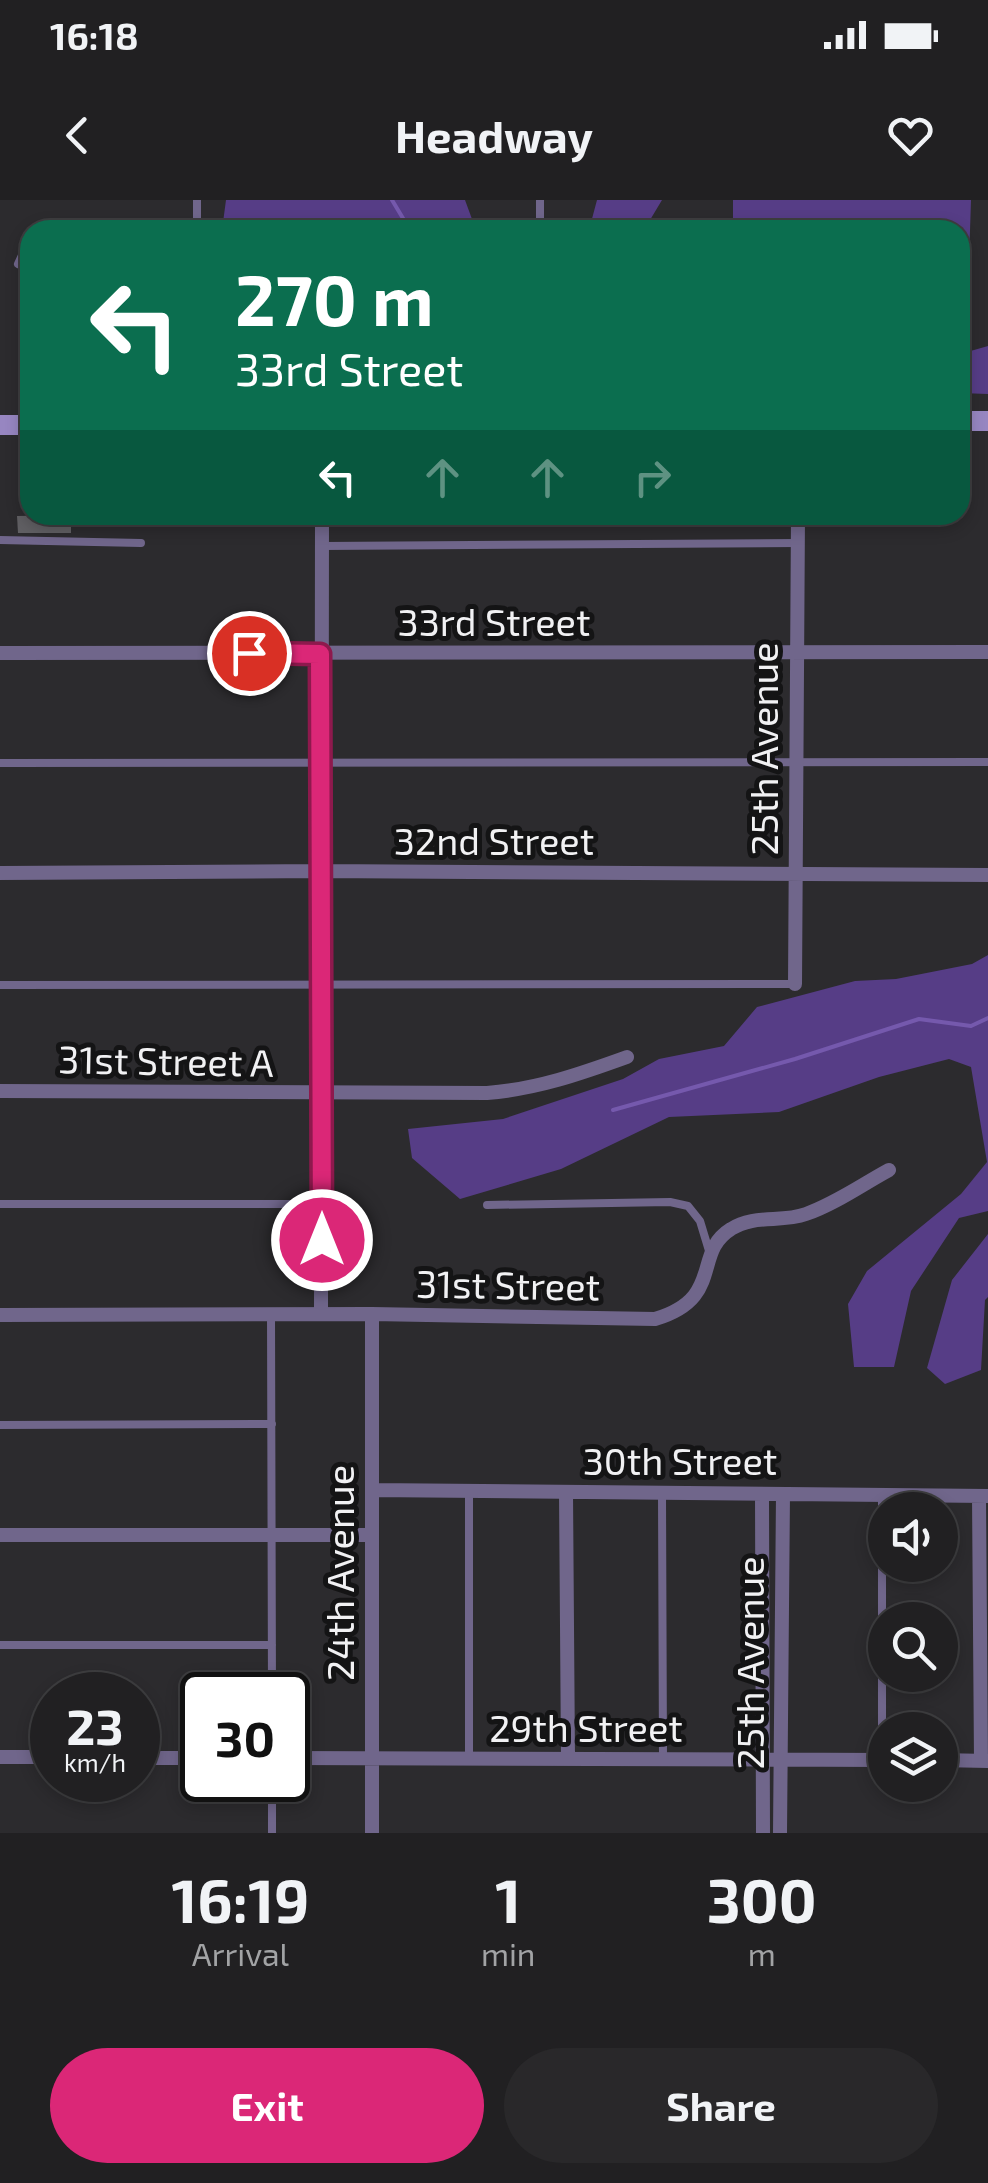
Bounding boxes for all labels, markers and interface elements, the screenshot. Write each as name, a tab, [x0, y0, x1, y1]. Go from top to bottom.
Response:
text: 16:18	[50, 12, 139, 58]
icon: back	[50, 108, 105, 163]
text: Headway	[395, 108, 593, 162]
icon: heart	[883, 108, 938, 163]
text: 270 m	[235, 256, 434, 340]
icon: left	[70, 260, 200, 390]
text: 33rd Street	[235, 341, 464, 395]
icon: left	[310, 450, 365, 505]
icon: ahead	[415, 450, 470, 505]
icon: ahead	[520, 450, 575, 505]
icon: right	[625, 450, 680, 505]
street label: 33rd Street	[398, 598, 590, 644]
pin	[207, 611, 292, 696]
icon: arrive	[222, 626, 277, 681]
street label: 25th Avenue	[740, 642, 786, 856]
street label: 32nd Street	[394, 817, 594, 863]
street label: 31st Street A	[58, 1035, 274, 1085]
position arrow	[270, 1188, 374, 1292]
street label: 31st Street	[416, 1259, 600, 1309]
street label: 30th Street	[583, 1437, 777, 1483]
street label: 24th Avenue	[316, 1465, 362, 1681]
map controls	[868, 1492, 958, 1802]
button: sound	[868, 1492, 958, 1582]
street label: 25th Avenue	[726, 1556, 772, 1770]
button: search	[868, 1602, 958, 1692]
speed limit sign: 30	[180, 1672, 310, 1802]
text: 23	[66, 1695, 124, 1755]
street label: 29th Street	[489, 1704, 683, 1750]
button: layers	[868, 1712, 958, 1802]
text: km/h	[64, 1747, 126, 1777]
text: 16:19	[171, 1863, 309, 1935]
text: 1	[495, 1863, 521, 1935]
text: 300	[707, 1863, 817, 1935]
text: Arrival	[192, 1934, 289, 1972]
text: min	[481, 1934, 535, 1972]
text: m	[748, 1934, 776, 1972]
button: Exit	[50, 2048, 484, 2163]
button: Share	[504, 2048, 938, 2163]

